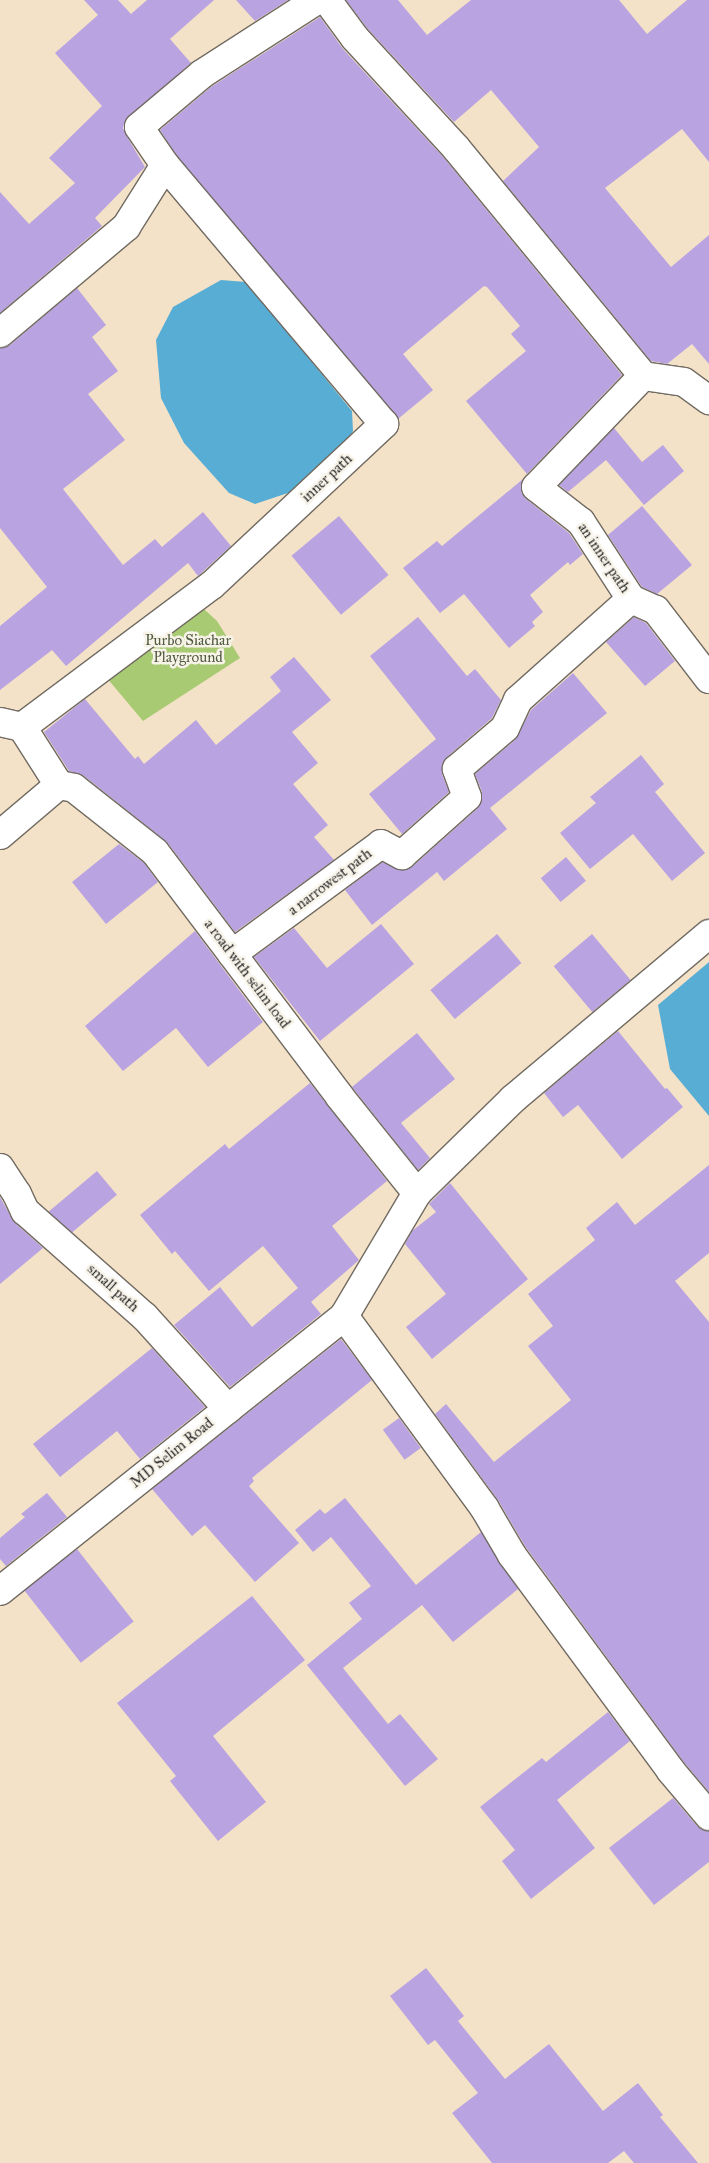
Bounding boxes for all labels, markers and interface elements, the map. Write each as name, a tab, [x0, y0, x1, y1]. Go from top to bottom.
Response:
street label: inner path	[298, 450, 356, 506]
street label: an inner path	[574, 520, 634, 596]
park label: Purbo Siachar Playground	[145, 631, 231, 666]
street label: a narrowest path	[285, 845, 375, 919]
street label: a road with selim load	[200, 916, 294, 1032]
street label: small path	[83, 1260, 143, 1316]
street label: MD Selim Road	[127, 1414, 217, 1492]

